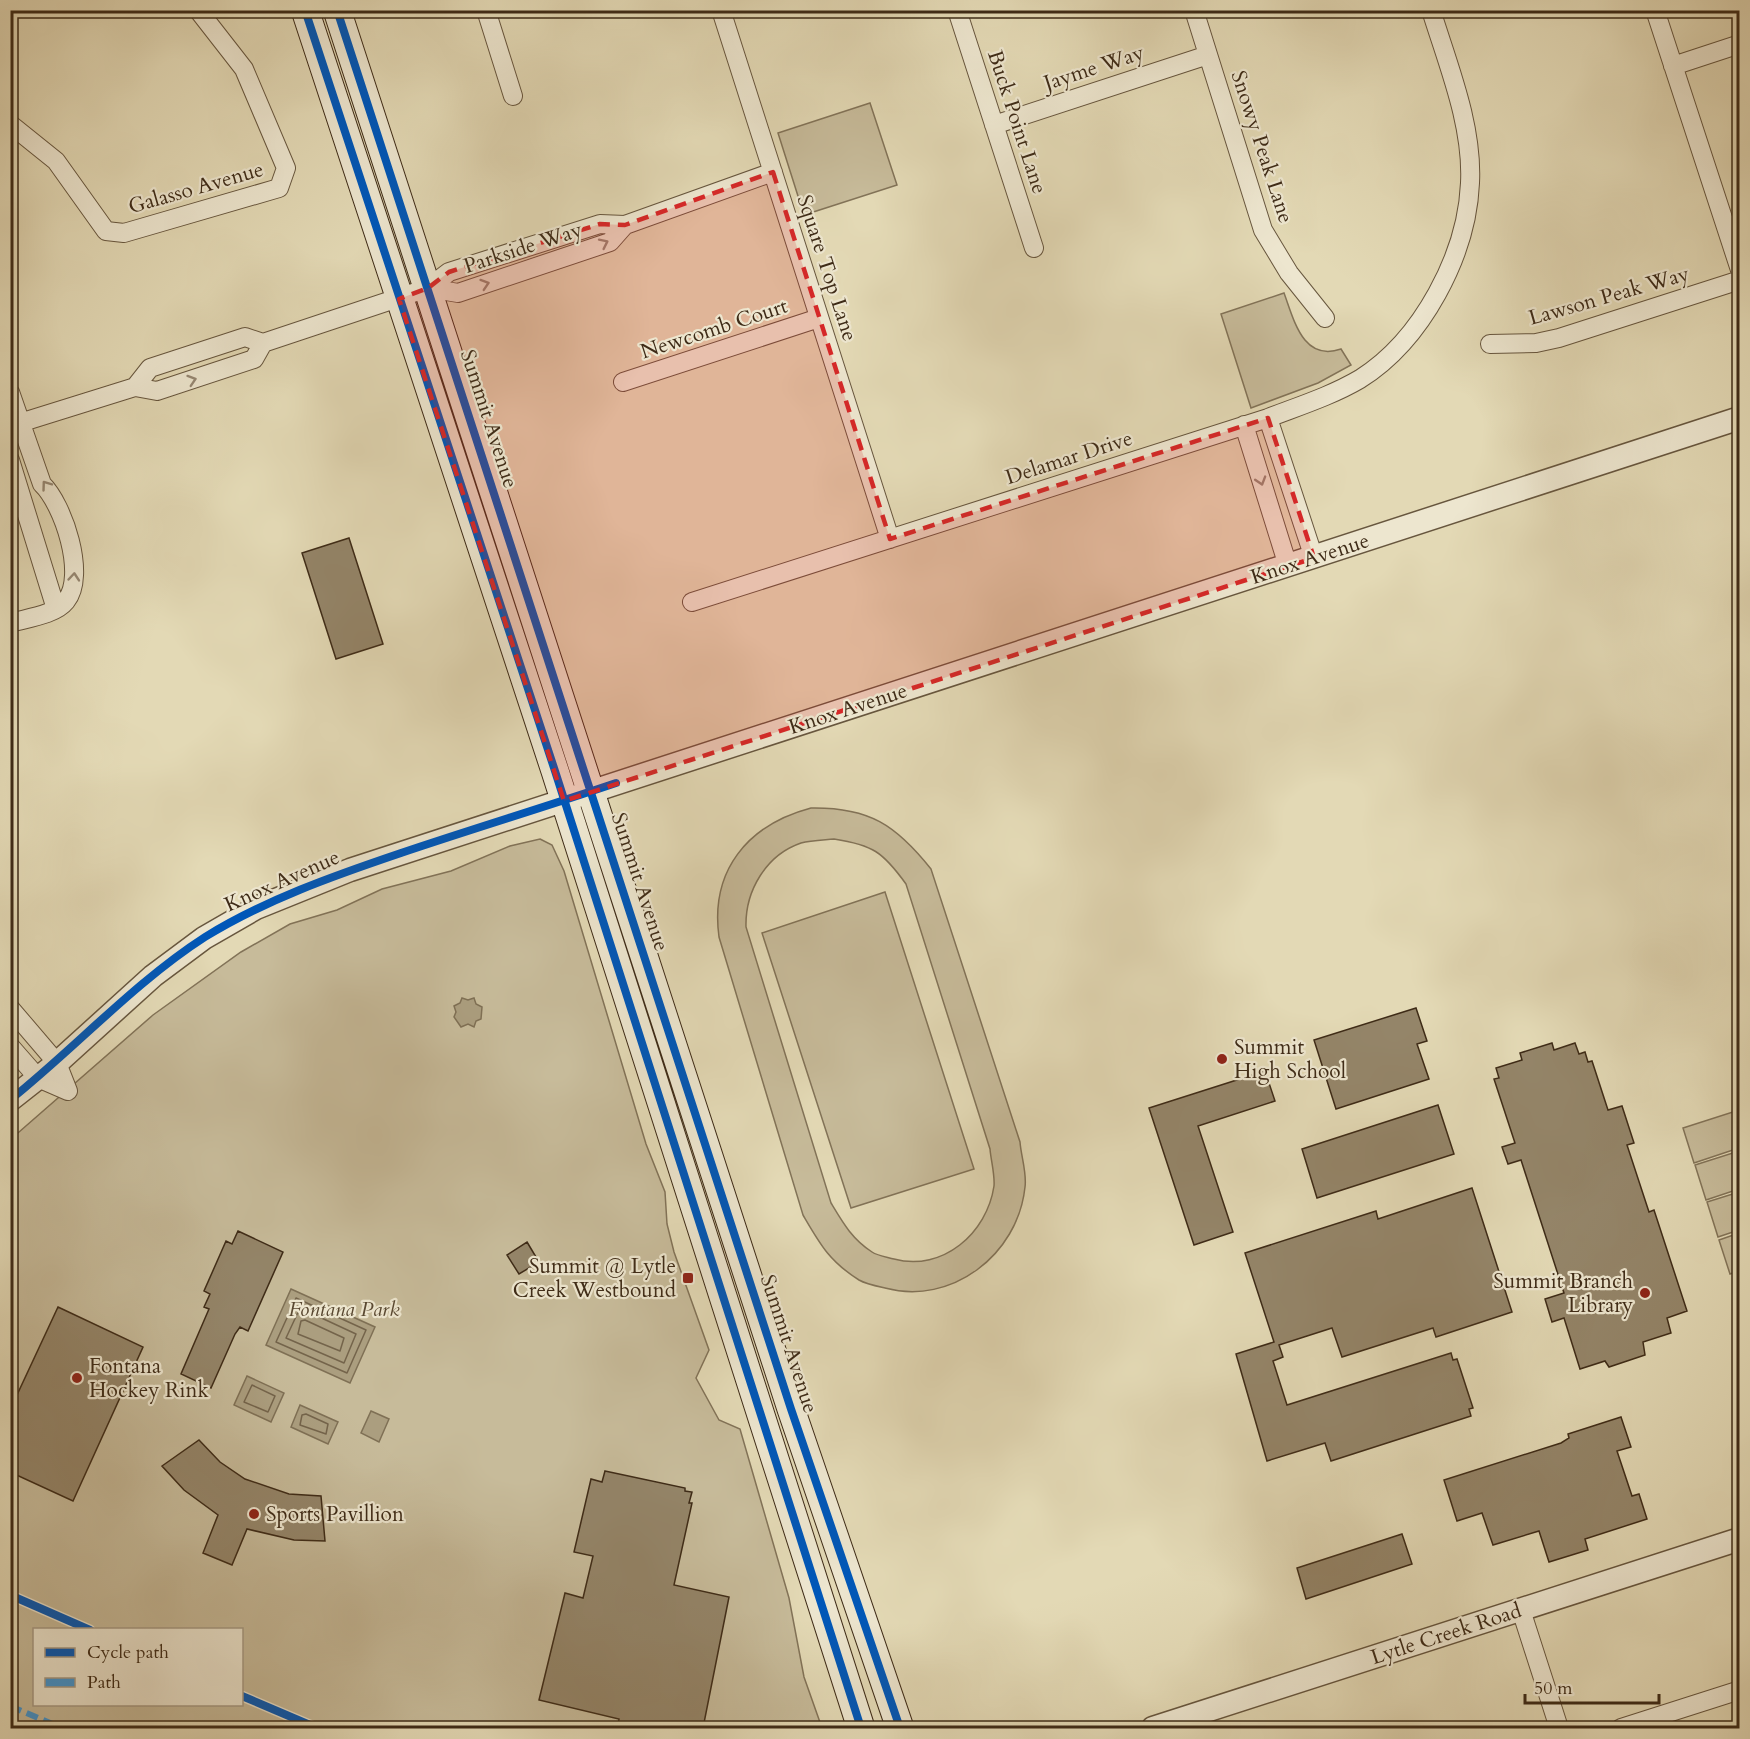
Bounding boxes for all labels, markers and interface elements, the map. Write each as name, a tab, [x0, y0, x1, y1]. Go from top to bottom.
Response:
street label: Jayme Way	[1037, 38, 1148, 99]
street label: Buck Point Lane	[980, 46, 1054, 198]
street label: Snowy Peak Lane	[1224, 67, 1300, 227]
street label: Galasso Avenue	[125, 155, 267, 221]
street label: Square Top Lane	[790, 191, 864, 345]
street label: Parkside Way	[460, 215, 586, 281]
one-way arrow	[598, 239, 609, 251]
street label: Lawson Peak Way	[1525, 259, 1693, 333]
one-way arrow	[479, 279, 490, 292]
street label: Newcomb Court	[637, 291, 792, 366]
street label: Summit Avenue	[453, 346, 525, 492]
one-way arrow	[186, 374, 197, 387]
street label: Delamar Drive	[1002, 424, 1136, 492]
one-way arrow	[1254, 475, 1267, 486]
one-way arrow	[42, 481, 53, 492]
street label: Knox Avenue	[1247, 526, 1373, 592]
one-way arrow	[67, 572, 80, 581]
street label: Knox Avenue	[785, 676, 911, 742]
street label: Summit Avenue	[604, 809, 676, 955]
street label: Knox Avenue	[220, 843, 344, 919]
place label: Summit High School	[1234, 1033, 1346, 1086]
marker: Summit High School	[1215, 1052, 1229, 1066]
place label: Summit @ Lytle Creek Westbound	[513, 1252, 676, 1305]
place label: Summit Branch Library	[1493, 1267, 1633, 1320]
marker: Summit @ Lytle Creek Westbound	[681, 1271, 695, 1285]
street label: Summit Avenue	[753, 1271, 825, 1417]
marker: Summit Branch Library	[1638, 1286, 1652, 1300]
park label: Fontana Park	[288, 1295, 400, 1324]
place label: Fontana Hockey Rink	[89, 1352, 209, 1405]
marker: Fontana Hockey Rink	[70, 1371, 84, 1385]
place label: Sports Pavillion	[266, 1500, 404, 1529]
marker: Sports Pavillion	[247, 1507, 261, 1521]
street label: Lytle Creek Road	[1367, 1596, 1525, 1672]
legend	[33, 1628, 243, 1706]
text: Cycle path	[87, 1640, 169, 1665]
scale bar	[1525, 1667, 1658, 1705]
text: Path	[87, 1670, 121, 1695]
text: 50 m	[1534, 1676, 1573, 1701]

